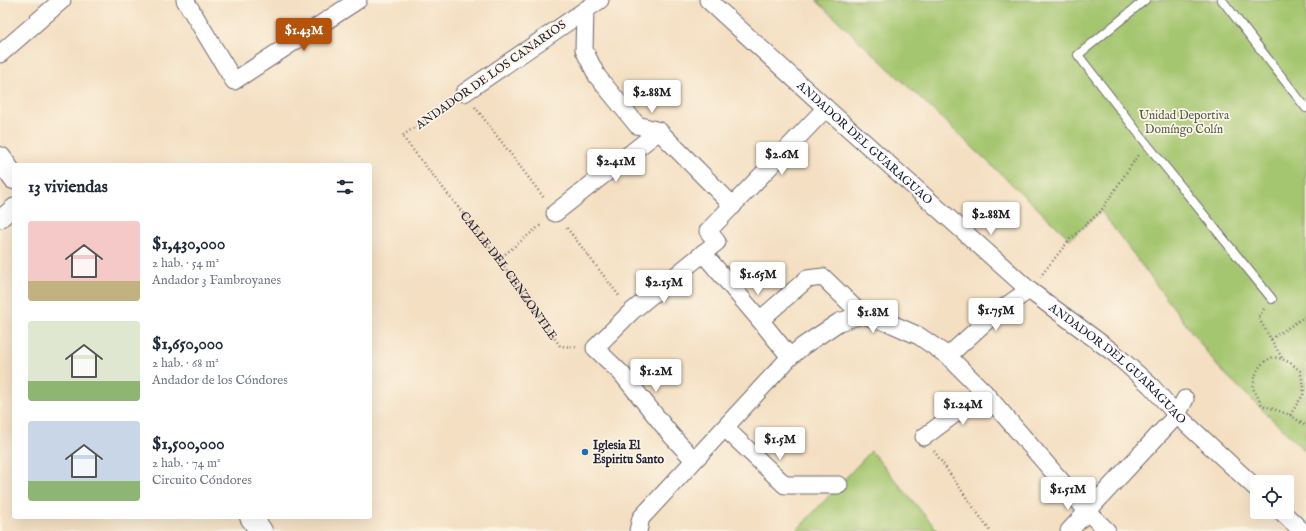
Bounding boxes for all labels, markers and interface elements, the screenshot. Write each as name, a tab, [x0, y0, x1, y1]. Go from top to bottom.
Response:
street label: ANDADOR DE LOS CANARIOS	[412, 17, 569, 133]
pin: $1.43M	[271, 18, 337, 52]
text: $1.43M	[285, 22, 323, 39]
street label: ANDADOR DEL GUARAGUAO	[793, 77, 936, 208]
pin: $2.88M	[619, 80, 685, 114]
text: $2.88M	[633, 84, 671, 101]
park label: Unidad Deportiva Domíngo Colín	[1139, 108, 1230, 137]
pin: $2.6M	[754, 142, 810, 176]
text: $2.6M	[765, 146, 799, 163]
pin: $2.41M	[583, 149, 649, 183]
text: $2.41M	[596, 153, 636, 170]
icon: filters	[334, 176, 356, 198]
text: 13 viviendas	[28, 177, 108, 198]
pin: $2.88M	[958, 202, 1024, 236]
text: $2.88M	[972, 206, 1010, 223]
street label: CALLE DEL CENZONTLE	[457, 208, 561, 342]
text: $1,430,000	[152, 234, 225, 255]
icon: home	[60, 237, 108, 285]
text: 2 hab. · 54 m²	[152, 255, 219, 272]
pin: $1.65M	[725, 262, 791, 296]
text: $1.65M	[739, 266, 777, 283]
pin: $2.15M	[631, 270, 697, 304]
text: Andador 3 Fambroyanes	[152, 272, 281, 289]
text: $2.15M	[645, 274, 683, 291]
pin: $1.75M	[963, 298, 1029, 332]
street label: ANDADOR DEL GUARAGUAO	[1045, 299, 1189, 427]
pin: $1.8M	[845, 300, 901, 334]
text: $1.75M	[977, 302, 1015, 319]
text: $1.8M	[857, 304, 889, 321]
text: $1,650,000	[152, 334, 223, 355]
icon: home	[60, 337, 108, 385]
text: 2 hab. · 68 m²	[152, 355, 219, 372]
pin: $1.2M	[628, 359, 684, 393]
text: $1.2M	[639, 363, 673, 380]
text: Andador de los Cóndores	[152, 372, 288, 389]
pin: $1.24M	[930, 392, 996, 426]
text: $1.24M	[943, 396, 983, 413]
pin: $1.5M	[752, 427, 808, 461]
text: $1.5M	[764, 431, 796, 448]
text: $1,500,000	[152, 434, 225, 455]
icon: home	[60, 437, 108, 485]
place label: Iglesia El Espiritu Santo	[593, 438, 665, 468]
marker: Iglesia El Espiritu Santo	[580, 447, 590, 457]
text: 2 hab. · 74 m²	[152, 455, 221, 472]
text: Circuito Cóndores	[152, 472, 252, 489]
map controls	[1250, 475, 1294, 519]
button: locate	[1250, 475, 1294, 519]
pin: $1.51M	[1035, 477, 1101, 511]
text: $1.51M	[1050, 481, 1086, 498]

